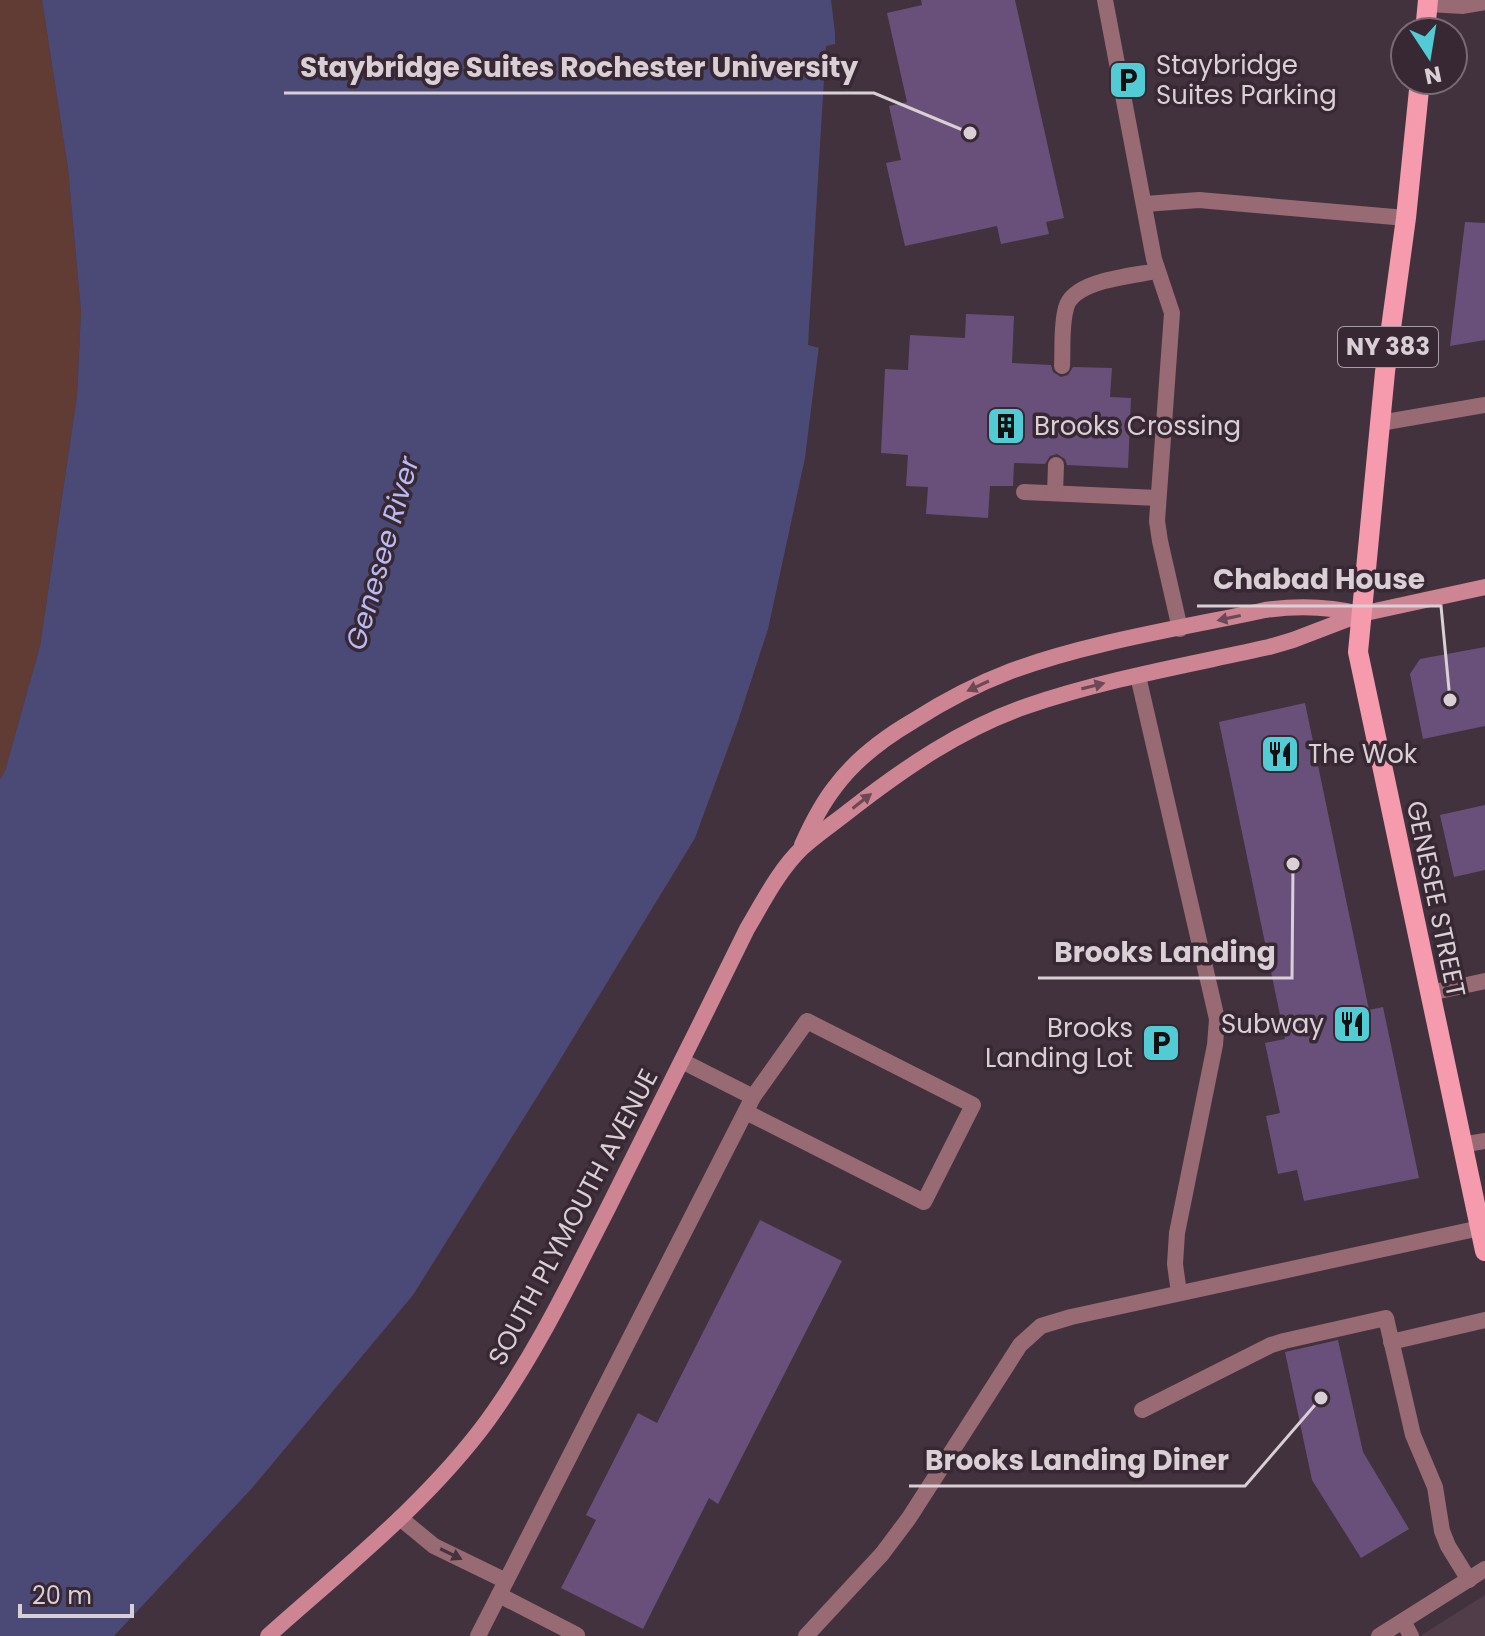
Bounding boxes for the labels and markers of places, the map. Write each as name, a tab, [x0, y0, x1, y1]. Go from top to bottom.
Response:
callout: Staybridge Suites Rochester University	[284, 41, 874, 93]
place label: Staybridge Suites Parking	[1156, 47, 1337, 113]
parking icon: Staybridge Suites Parking	[1107, 59, 1149, 101]
building icon: Brooks Crossing	[985, 405, 1027, 447]
place label: Brooks Crossing	[1034, 408, 1241, 444]
callout: Chabad House	[1197, 554, 1441, 606]
restaurant icon: The Wok	[1259, 733, 1301, 775]
place label: The Wok	[1308, 736, 1418, 772]
callout: Brooks Landing	[1038, 926, 1292, 978]
restaurant icon: Subway	[1331, 1003, 1373, 1045]
place label: Subway	[1221, 1006, 1324, 1042]
place label: Brooks Landing Lot	[985, 1010, 1133, 1076]
parking icon: Brooks Landing Lot	[1140, 1022, 1182, 1064]
callout: Brooks Landing Diner	[909, 1434, 1245, 1486]

